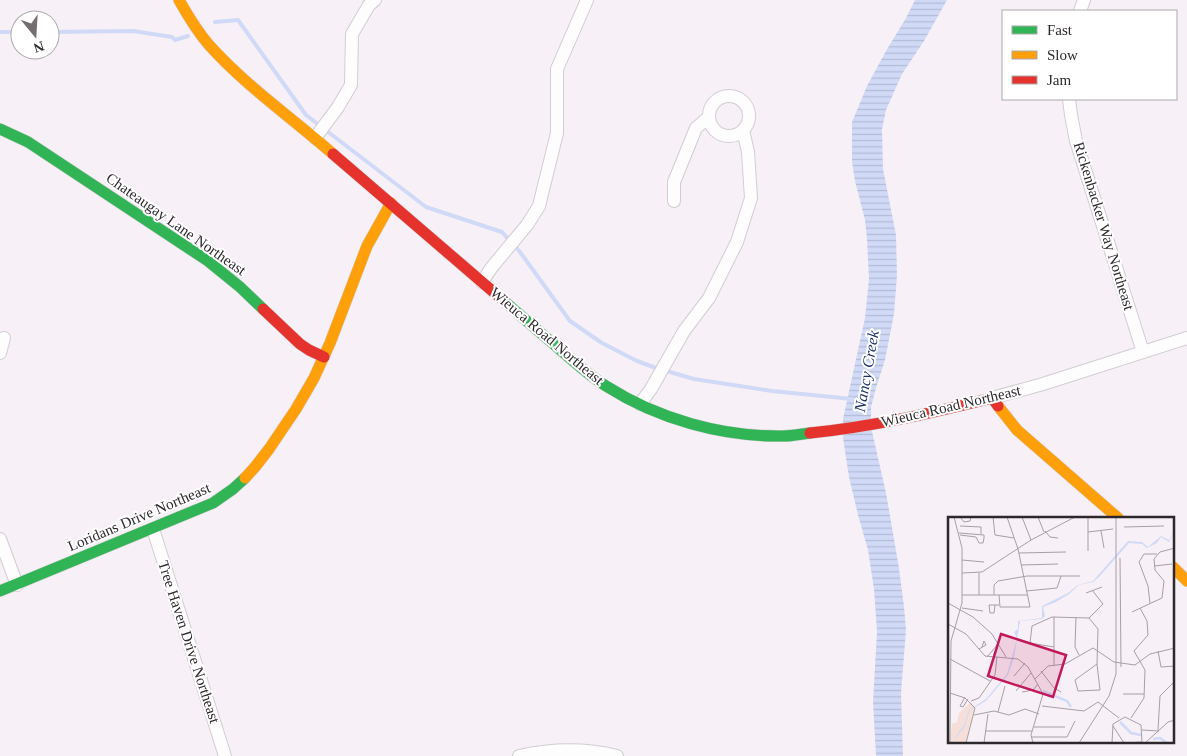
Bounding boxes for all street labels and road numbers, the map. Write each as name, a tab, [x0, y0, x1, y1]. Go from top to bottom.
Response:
street label: Rickenbacker Way Northeast	[1071, 140, 1137, 313]
street label: Chateaugay Lane Northeast	[103, 170, 249, 279]
street label: Wieuca Road Northeast	[487, 284, 607, 389]
street label: Wieuca Road Northeast	[880, 382, 1023, 430]
street label: Loridans Drive Northeast	[65, 479, 213, 554]
street label: Tree Haven Drive Northeast	[155, 559, 223, 726]

